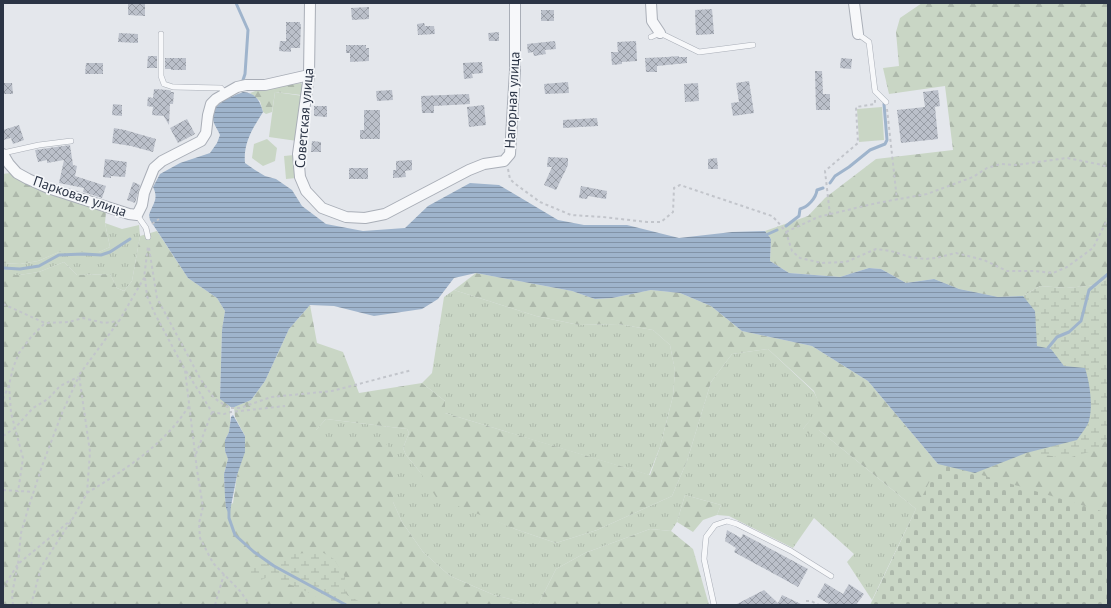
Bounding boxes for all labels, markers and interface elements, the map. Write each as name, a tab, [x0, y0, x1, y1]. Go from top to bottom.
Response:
street label: Нагорная улица	[500, 51, 524, 149]
street label: Советская улица	[291, 67, 317, 169]
street label: Парковая улица	[31, 172, 129, 220]

